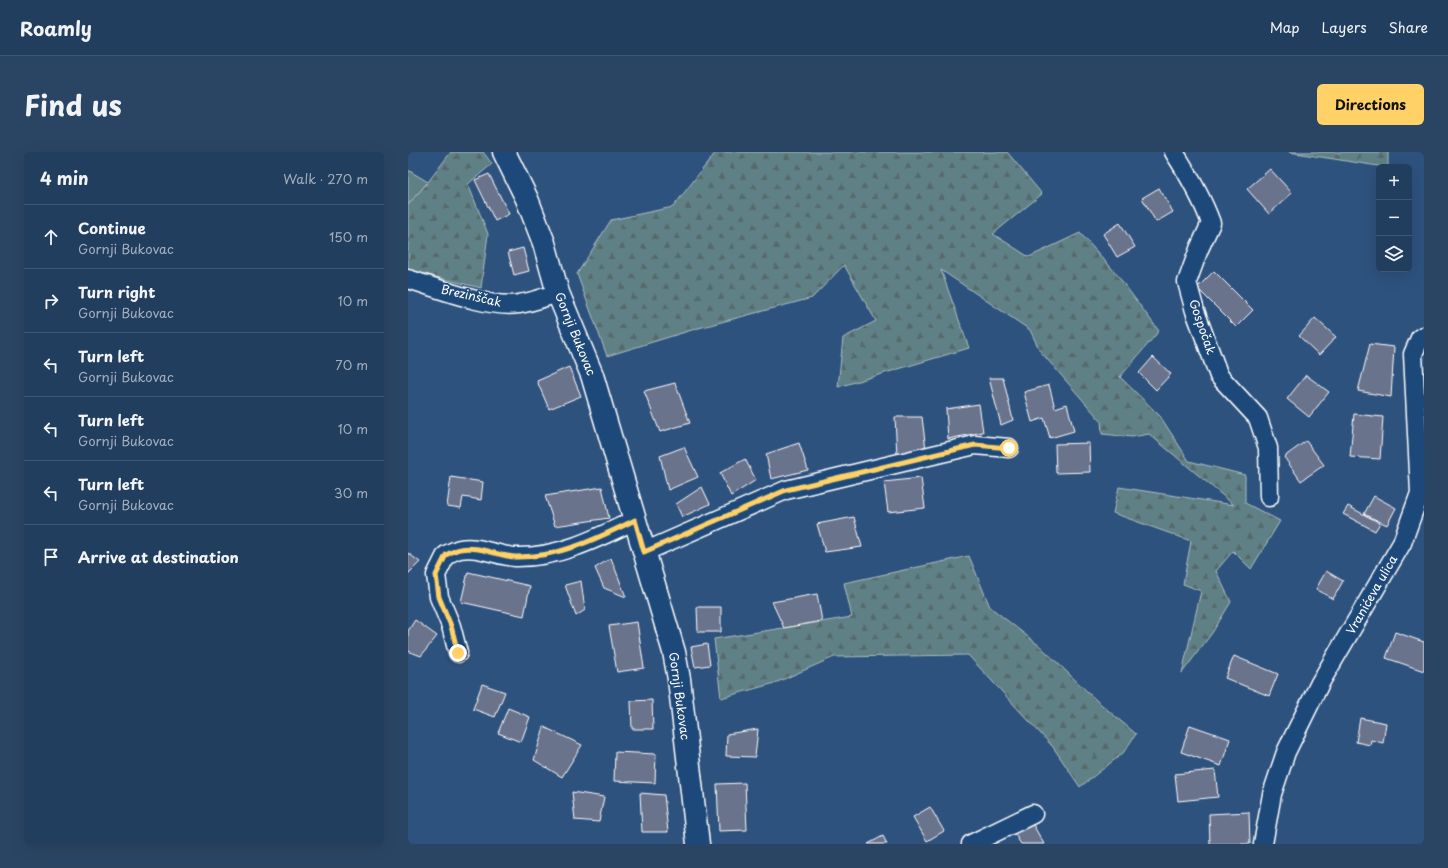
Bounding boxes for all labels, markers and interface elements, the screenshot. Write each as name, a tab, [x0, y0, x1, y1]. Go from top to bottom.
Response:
text: Roamly	[20, 14, 92, 42]
text: Map	[1270, 17, 1300, 38]
text: Layers	[1322, 17, 1367, 38]
text: Share	[1389, 17, 1428, 38]
text: Find us	[24, 83, 122, 126]
button: Directions	[1317, 84, 1424, 125]
map controls	[1376, 164, 1412, 272]
button: +	[1376, 164, 1412, 200]
text: 4 min	[40, 165, 88, 191]
text: Walk · 270 m	[283, 169, 368, 188]
button: −	[1376, 200, 1412, 236]
text: Continue	[78, 216, 146, 239]
icon: ahead	[40, 226, 62, 248]
text: 150 m	[329, 227, 368, 246]
button: layers	[1376, 236, 1412, 272]
text: Gornji Bukovac	[78, 239, 174, 258]
street label: Brezinščak	[439, 279, 504, 311]
text: Turn right	[78, 280, 155, 303]
street label: Gornji Bukovac	[551, 289, 601, 378]
icon: right	[40, 290, 62, 312]
text: 10 m	[338, 291, 368, 310]
street label: Gospočak	[1185, 297, 1221, 357]
text: Gornji Bukovac	[78, 303, 174, 322]
text: Turn left	[78, 344, 144, 367]
icon: left	[40, 354, 62, 376]
text: 70 m	[335, 355, 368, 374]
text: Gornji Bukovac	[78, 367, 174, 386]
text: Turn left	[78, 408, 144, 431]
icon: left	[40, 418, 62, 440]
text: 10 m	[338, 419, 368, 438]
text: Gornji Bukovac	[78, 431, 174, 450]
route start	[1000, 439, 1018, 457]
text: Turn left	[78, 472, 144, 495]
icon: left	[40, 482, 62, 504]
text: 30 m	[334, 483, 368, 502]
text: Gornji Bukovac	[78, 495, 174, 514]
text: Arrive at destination	[78, 545, 239, 568]
icon: arrive	[40, 546, 62, 568]
street label: Vranićeva ulica	[1341, 551, 1401, 637]
route end	[449, 644, 467, 662]
street label: Gornji Bukovac	[665, 651, 695, 741]

